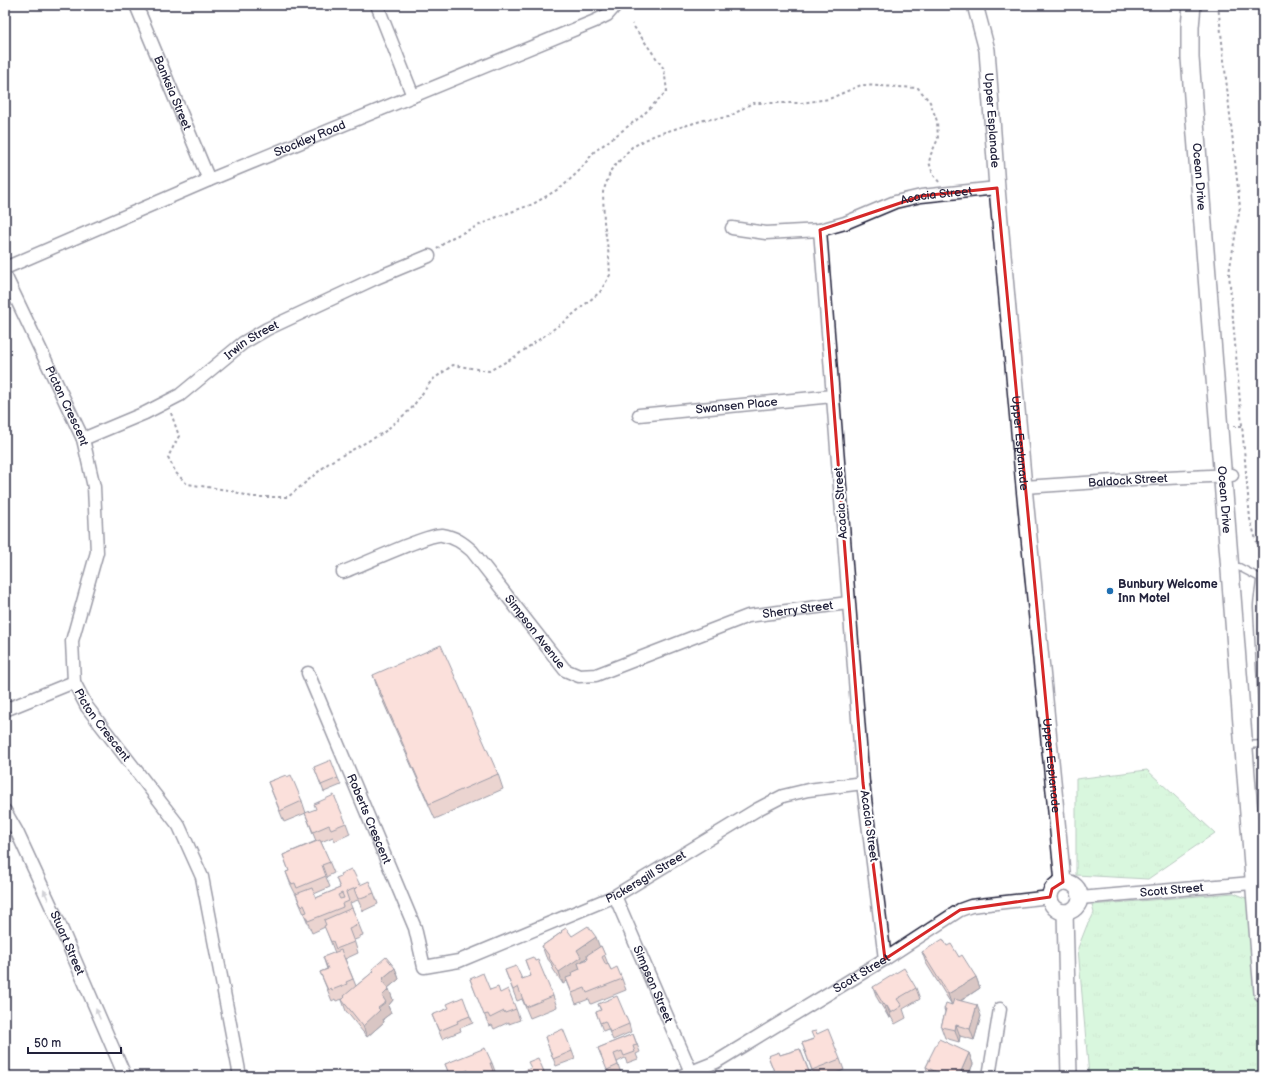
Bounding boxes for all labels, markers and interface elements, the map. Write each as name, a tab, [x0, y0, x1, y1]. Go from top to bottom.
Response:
street label: Banksia Street	[150, 53, 195, 132]
street label: Upper Esplanade	[981, 72, 1003, 168]
street label: Stockley Road	[272, 117, 348, 160]
street label: Ocean Drive	[1189, 142, 1209, 211]
street label: Acacia Street	[899, 183, 973, 208]
street label: Irwin Street	[221, 317, 281, 363]
street label: Picton Crescent	[42, 364, 92, 448]
street label: Swansen Place	[695, 394, 778, 417]
street label: Upper Esplanade	[1008, 395, 1032, 491]
street label: Ocean Drive	[1214, 465, 1235, 534]
street label: Acacia Street	[831, 466, 851, 540]
street label: Baldock Street	[1088, 470, 1168, 490]
place label: Bunbury Welcome Inn Motel	[1118, 577, 1218, 606]
marker: Bunbury Welcome Inn Motel	[1105, 586, 1115, 596]
street label: Simpson Avenue	[501, 592, 569, 672]
street label: Sherry Street	[762, 597, 834, 622]
street label: Picton Crescent	[71, 686, 134, 765]
street label: Upper Esplanade	[1039, 717, 1064, 814]
street label: Roberts Crescent	[344, 771, 395, 866]
street label: Acacia Street	[857, 789, 881, 863]
street label: Pickersgill Street	[603, 847, 689, 907]
street label: Scott Street	[1139, 880, 1204, 900]
one-way arrow	[43, 890, 49, 901]
street label: Stuart Street	[47, 908, 88, 978]
street label: Simpson Street	[630, 943, 676, 1025]
street label: Scott Street	[830, 950, 893, 996]
one-way arrow	[95, 1008, 101, 1020]
scale bar	[28, 1029, 121, 1055]
text: 50 m	[34, 1036, 61, 1051]

